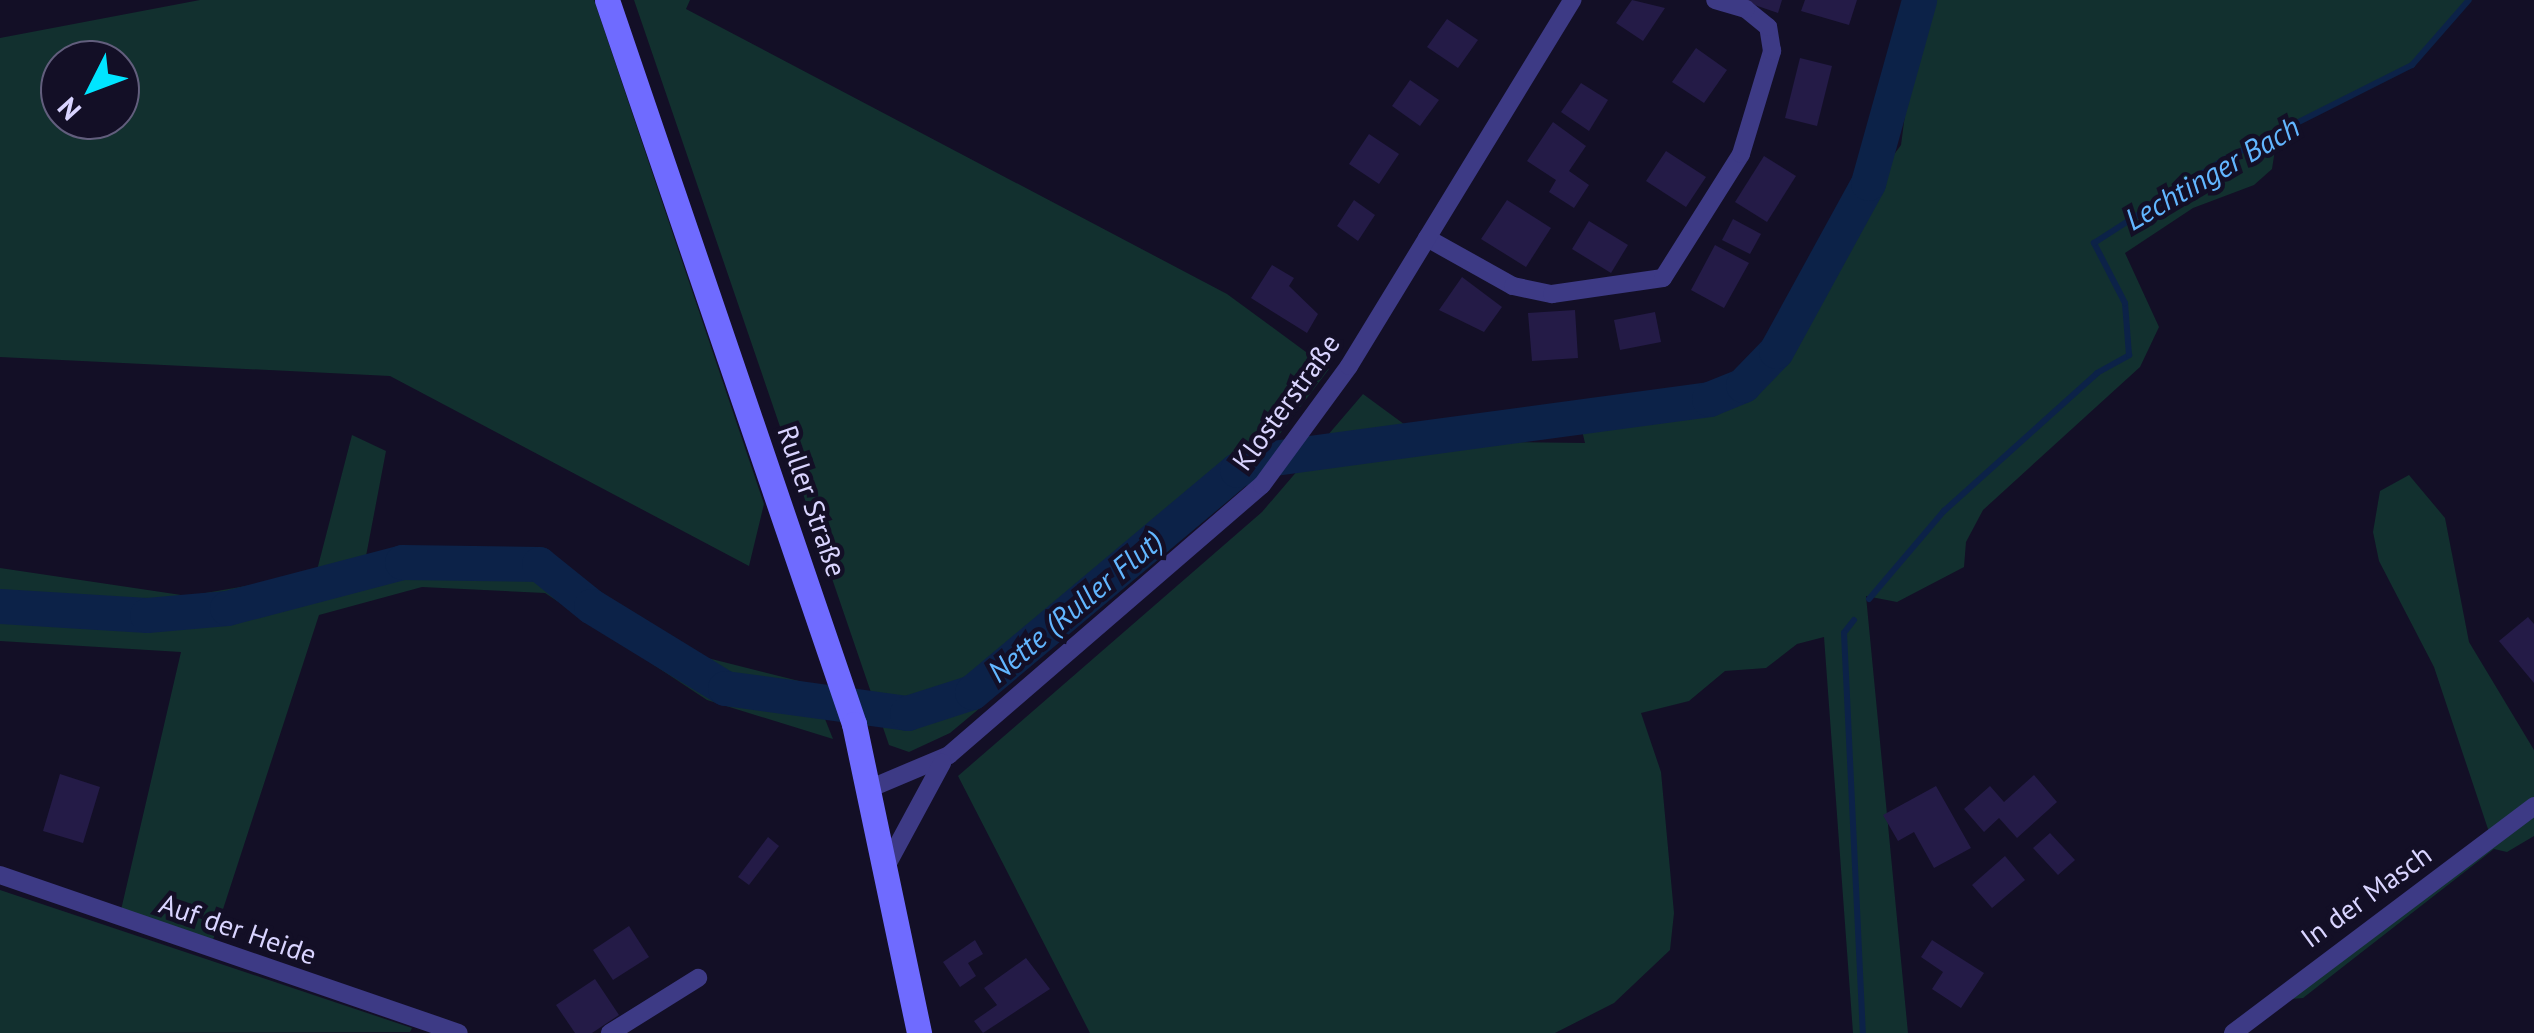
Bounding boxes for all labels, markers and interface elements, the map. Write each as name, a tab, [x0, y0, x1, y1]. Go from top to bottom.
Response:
north arrow	[40, 40, 140, 140]
text: N	[49, 90, 89, 128]
water label: Lechtinger Bach	[2118, 109, 2306, 237]
street label: Klosterstraße	[1225, 327, 1347, 477]
street label: Ruller Straße	[770, 421, 854, 581]
water label: Nette (Ruller Flut)	[980, 522, 1170, 690]
street label: In der Masch	[2294, 837, 2438, 955]
street label: Auf der Heide	[155, 886, 321, 972]

